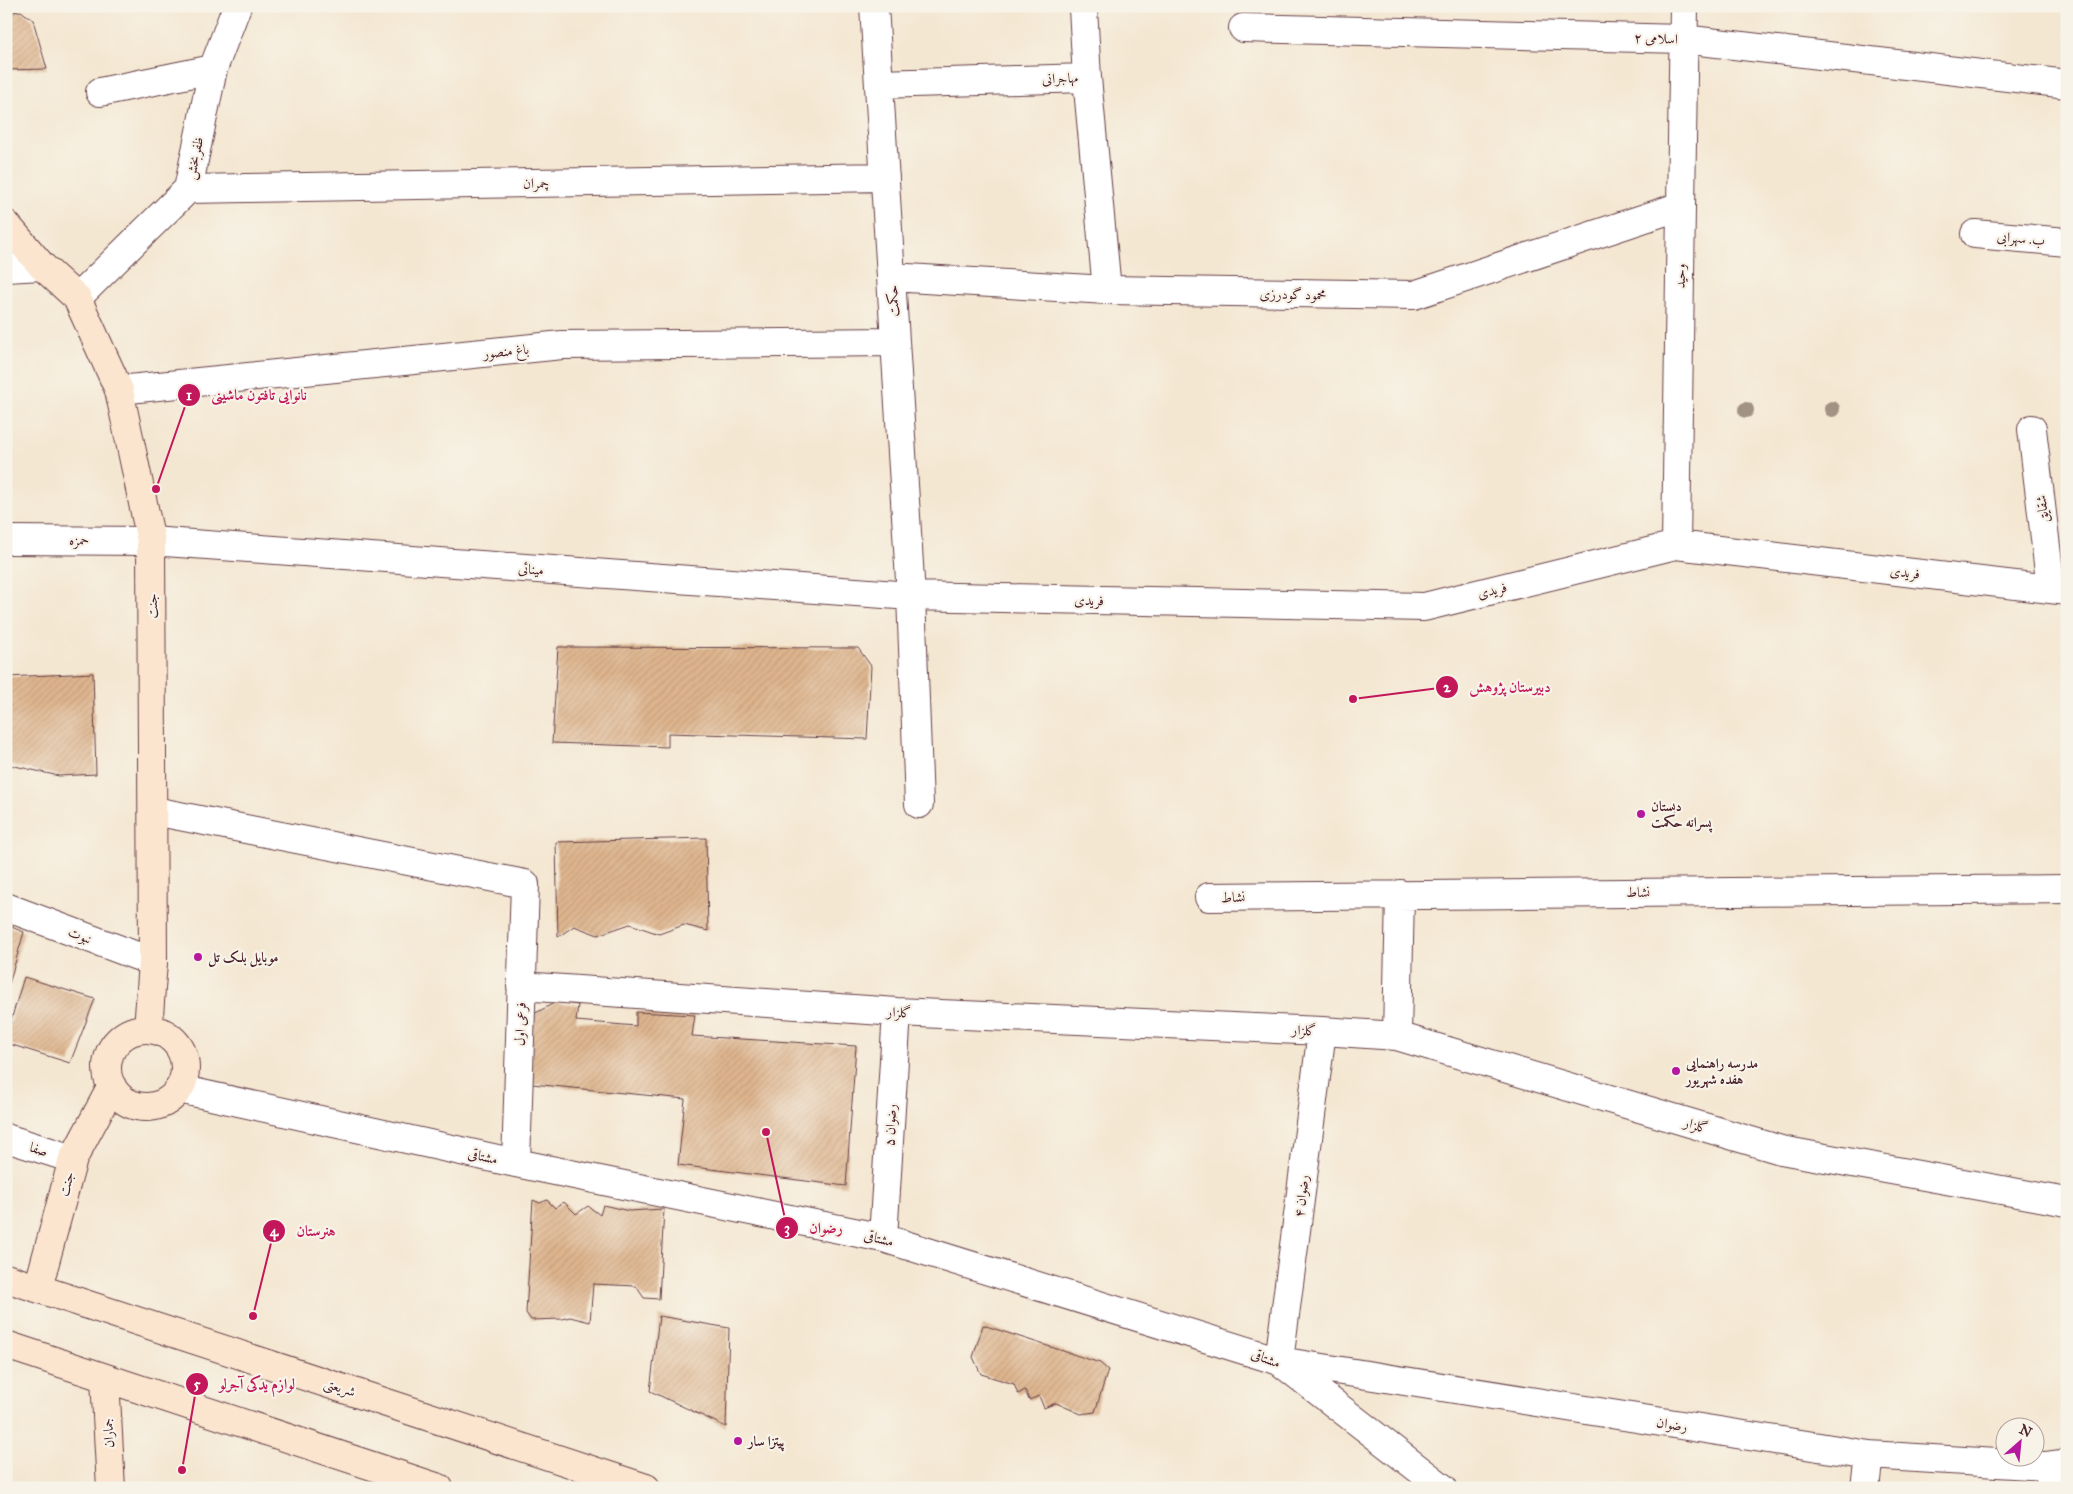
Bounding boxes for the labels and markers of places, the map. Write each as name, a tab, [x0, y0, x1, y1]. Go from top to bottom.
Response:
callout: نانوایی تافتون ماشینی	[176, 380, 317, 410]
callout: دبیرستان پژوهش	[1434, 672, 1561, 702]
place label: دبستان پسرانه حکمت	[1651, 798, 1713, 833]
marker: دبستان پسرانه حکمت	[1635, 808, 1647, 820]
place label: موبایل بلک تل	[208, 949, 279, 967]
marker: موبایل بلک تل	[192, 951, 204, 963]
place label: مدرسه راهنمایی هفده شهریور	[1684, 1055, 1758, 1089]
marker: مدرسه راهنمایی هفده شهریور	[1670, 1065, 1682, 1077]
callout: رضوان	[775, 1213, 853, 1243]
callout: هنرستان	[262, 1216, 346, 1246]
callout: لوازم یدکی آجرلو	[184, 1369, 305, 1399]
place label: پیتزا سار	[746, 1433, 785, 1452]
marker: پیتزا سار	[732, 1435, 744, 1447]

